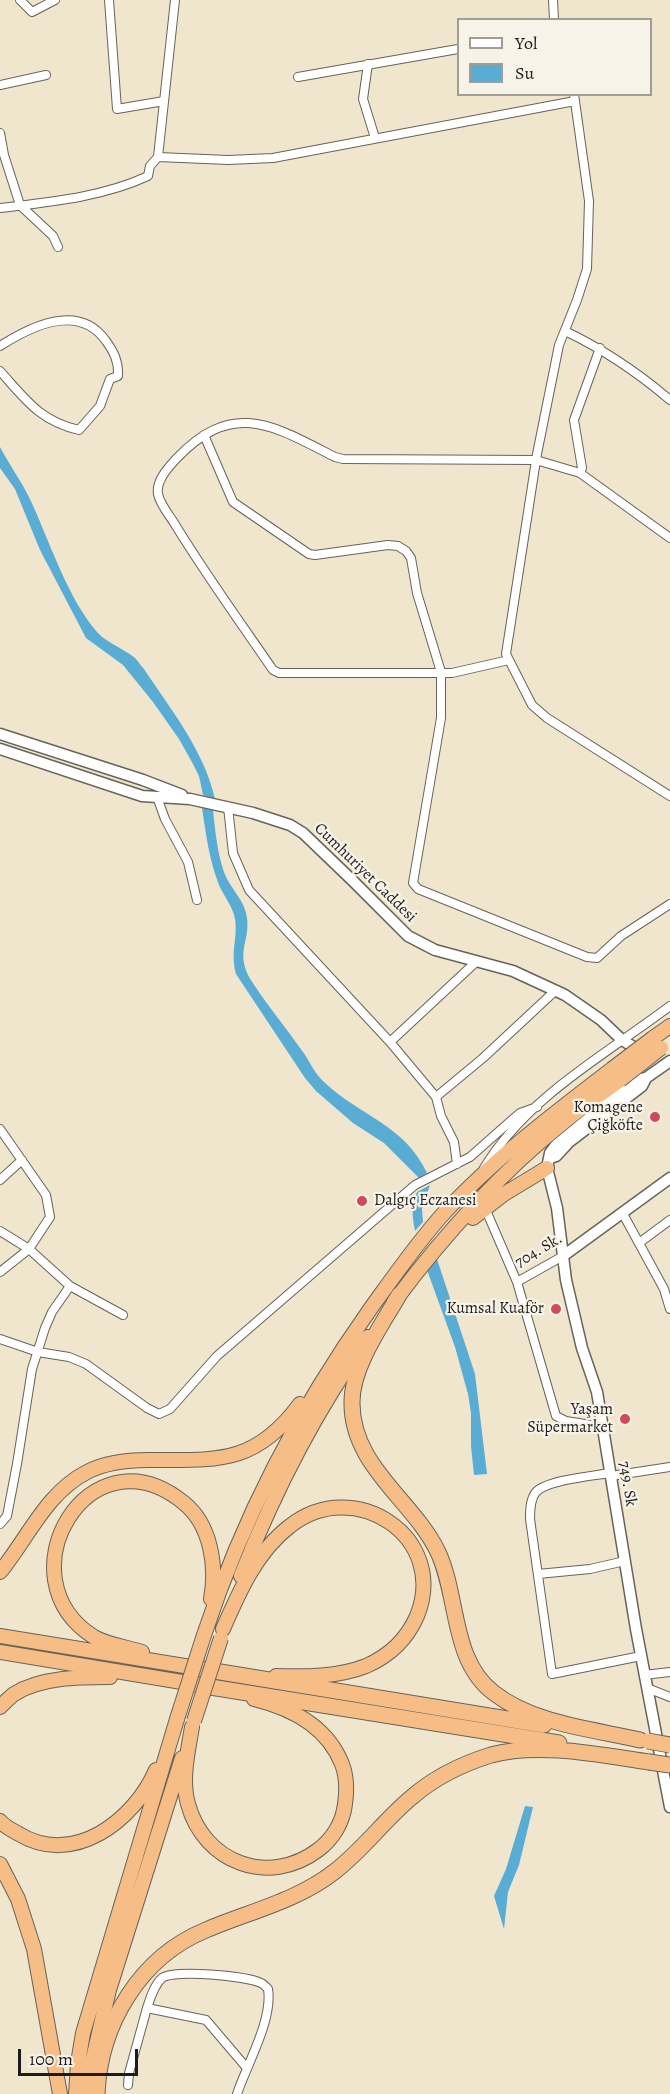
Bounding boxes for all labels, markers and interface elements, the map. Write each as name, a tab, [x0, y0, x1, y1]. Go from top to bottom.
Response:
legend	[457, 18, 652, 96]
text: Yol	[515, 31, 537, 55]
text: Su	[515, 61, 534, 85]
street label: Cumhuriyet Caddesi	[310, 819, 420, 927]
place label: Komagene Çiğköfte	[574, 1098, 643, 1136]
marker: Komagene Çiğköfte	[648, 1110, 662, 1124]
place label: Dalgıç Eczanesi	[374, 1191, 477, 1211]
marker: Dalgıç Eczanesi	[355, 1194, 369, 1208]
street label: 704. Sk.	[512, 1229, 566, 1273]
place label: Kumsal Kuaför	[446, 1299, 544, 1319]
marker: Kumsal Kuaför	[549, 1302, 563, 1316]
place label: Yaşam Süpermarket	[527, 1400, 613, 1438]
marker: Yaşam Süpermarket	[618, 1412, 632, 1426]
street label: 749. Sk	[614, 1460, 640, 1508]
scale bar	[21, 2037, 141, 2075]
text: 100 m	[29, 2047, 73, 2071]

